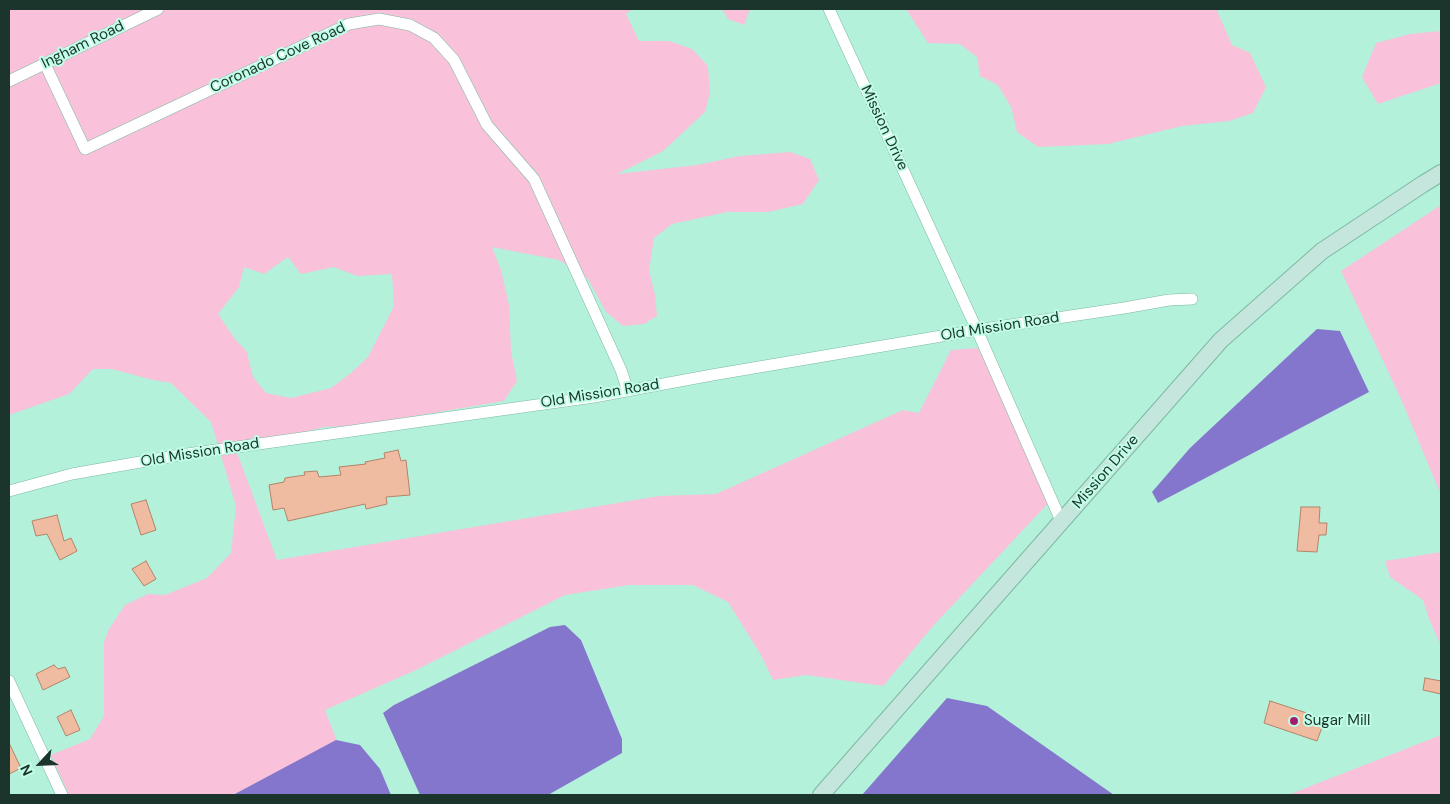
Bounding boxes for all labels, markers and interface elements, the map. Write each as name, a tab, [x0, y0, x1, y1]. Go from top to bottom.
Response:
street label: Ingham Road	[39, 17, 127, 73]
street label: Coronado Cove Road	[208, 19, 348, 97]
street label: Mission Drive	[856, 83, 912, 173]
street label: Old Mission Road	[940, 309, 1060, 345]
street label: Old Mission Road	[540, 376, 660, 412]
street label: Mission Drive	[1069, 431, 1143, 513]
street label: Old Mission Road	[140, 435, 260, 471]
place label: Sugar Mill	[1304, 712, 1370, 730]
marker: Sugar Mill	[1288, 715, 1300, 727]
north arrow	[15, 739, 65, 789]
text: N	[16, 762, 37, 779]

